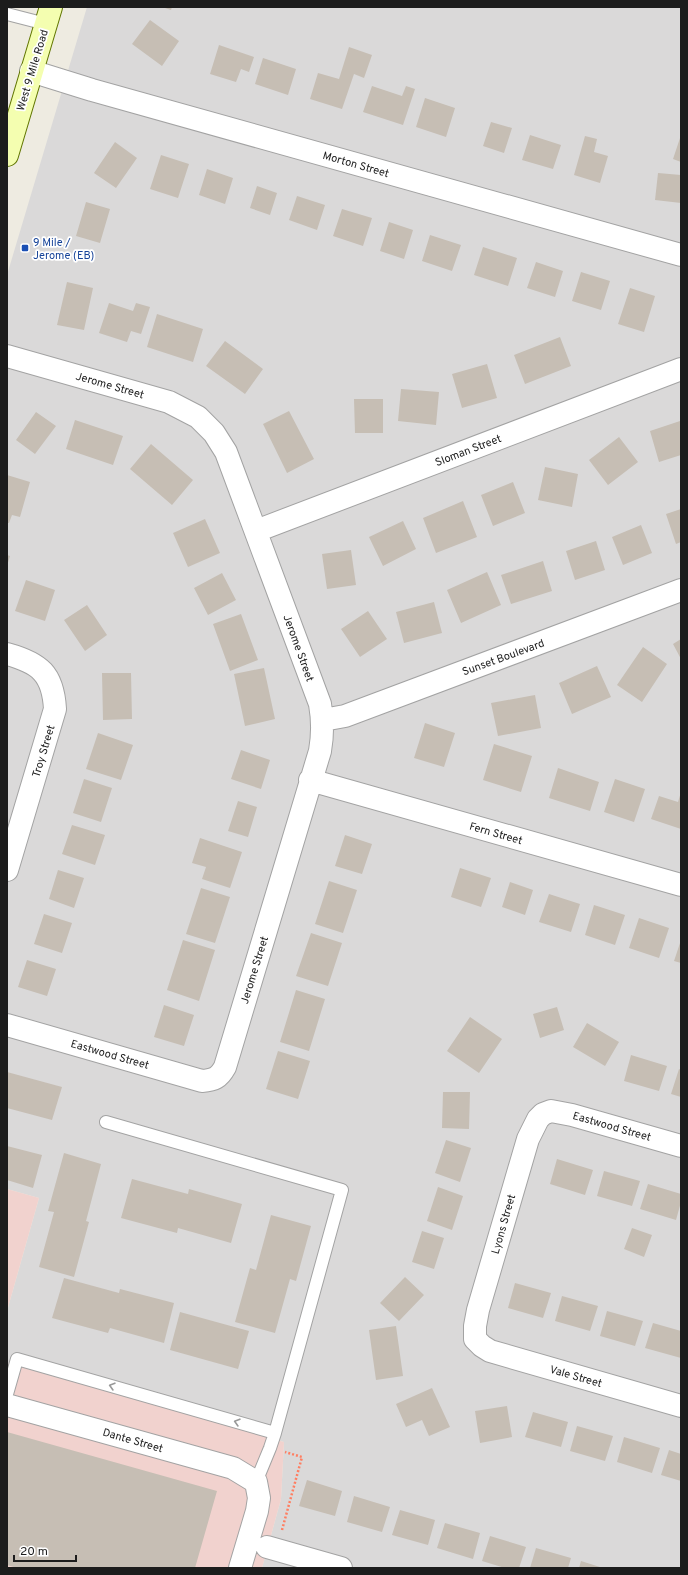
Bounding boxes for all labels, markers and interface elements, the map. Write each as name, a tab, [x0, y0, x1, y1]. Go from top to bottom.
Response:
street label: West 9 Mile Road	[14, 28, 52, 113]
street label: Morton Street	[321, 149, 391, 181]
place label: 9 Mile / Jerome (EB)	[33, 236, 94, 263]
marker: 9 Mile / Jerome (EB)	[20, 243, 30, 253]
street label: Jerome Street	[74, 370, 145, 402]
street label: Sloman Street	[433, 432, 504, 470]
street label: Jerome Street	[279, 613, 317, 684]
street label: Sunset Boulevard	[460, 637, 546, 679]
street label: Troy Street	[29, 723, 59, 779]
street label: Fern Street	[468, 820, 524, 848]
street label: Jerome Street	[238, 935, 272, 1006]
street label: Eastwood Street	[69, 1037, 150, 1073]
street label: Eastwood Street	[571, 1109, 652, 1145]
street label: Lyons Street	[489, 1193, 519, 1256]
street label: Vale Street	[548, 1363, 604, 1391]
one-way arrow	[109, 1382, 116, 1391]
one-way arrow	[234, 1418, 241, 1427]
street label: Dante Street	[101, 1426, 165, 1456]
scale bar	[14, 1537, 76, 1563]
text: 20 m	[20, 1544, 48, 1560]

